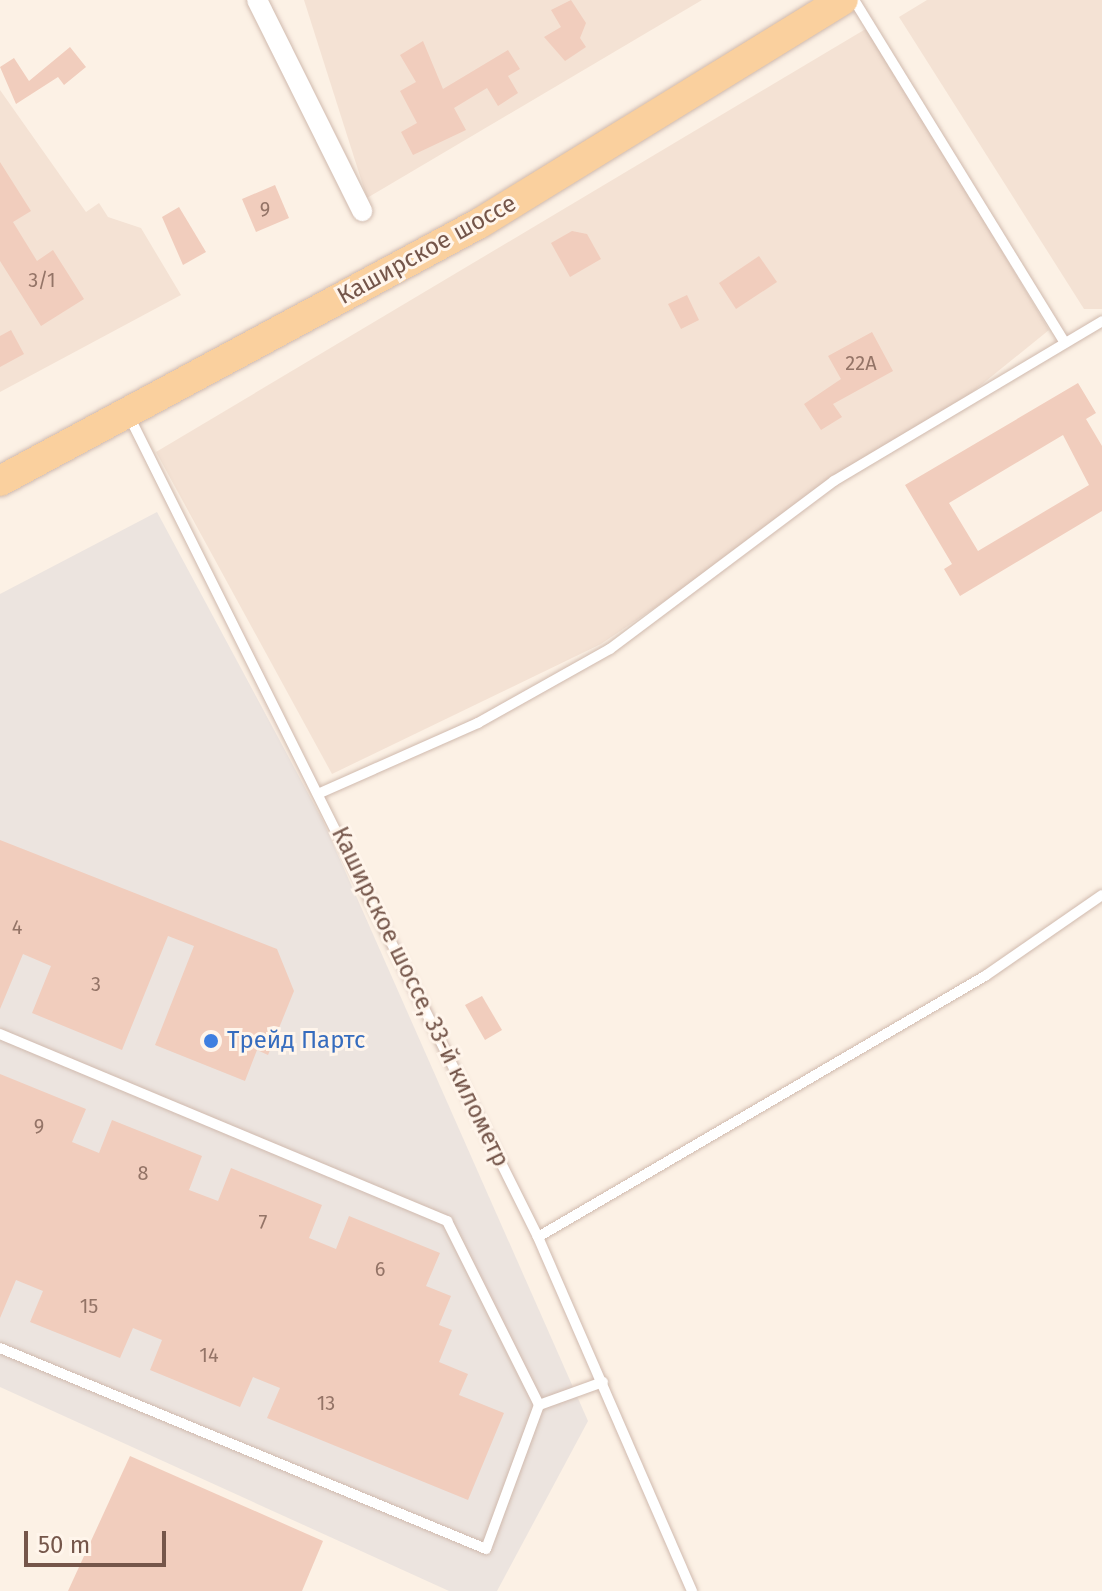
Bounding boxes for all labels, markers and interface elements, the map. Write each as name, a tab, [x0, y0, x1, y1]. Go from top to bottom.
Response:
street label: Каширское шоссе	[332, 189, 522, 311]
house number: 9	[260, 197, 270, 221]
house number: 3/1	[28, 268, 56, 292]
house number: 22А	[845, 351, 877, 375]
street label: Каширское шоссе, 33-й километр	[325, 822, 515, 1172]
house number: 4	[12, 915, 22, 939]
house number: 3	[91, 972, 101, 996]
place label: Трейд Партс	[227, 1027, 366, 1055]
marker: Трейд Партс	[202, 1032, 220, 1050]
house number: 9	[34, 1114, 44, 1138]
house number: 8	[137, 1161, 149, 1185]
house number: 7	[259, 1210, 267, 1234]
house number: 6	[375, 1257, 385, 1281]
house number: 15	[80, 1294, 98, 1318]
house number: 14	[199, 1343, 219, 1367]
house number: 13	[317, 1391, 335, 1415]
scale bar	[28, 1515, 170, 1565]
text: 50 m	[38, 1531, 90, 1559]

